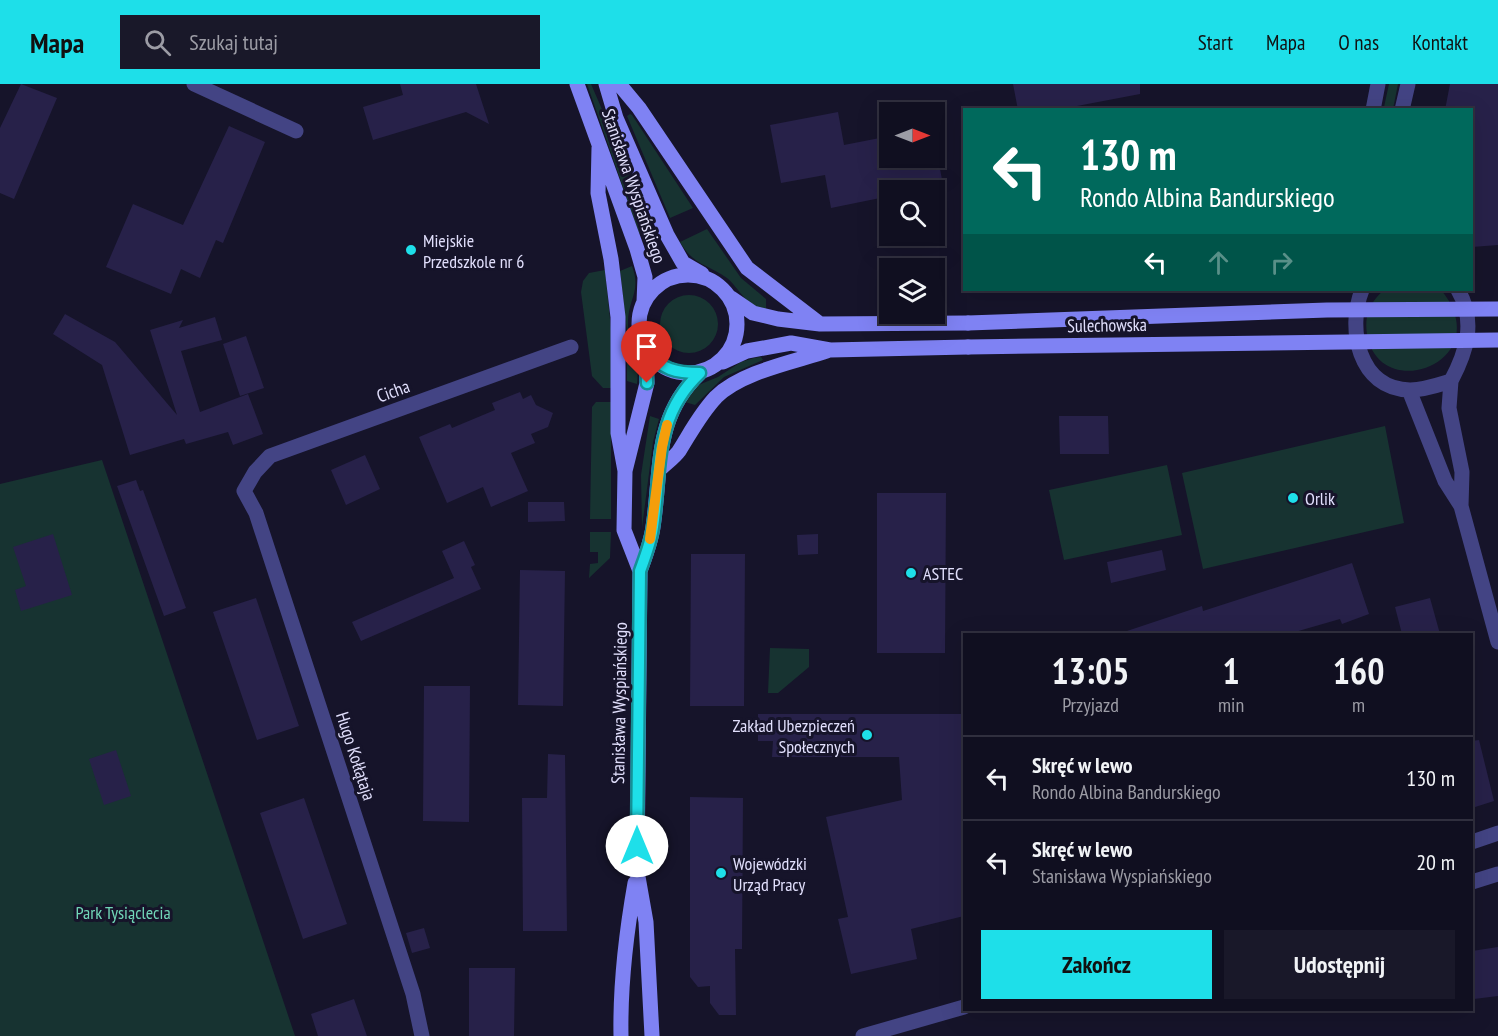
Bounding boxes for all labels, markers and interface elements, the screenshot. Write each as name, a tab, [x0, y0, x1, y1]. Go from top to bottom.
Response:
search box	[120, 15, 540, 69]
text: Mapa	[30, 24, 84, 61]
icon: search	[141, 26, 174, 59]
text: Szukaj tutaj	[189, 28, 278, 56]
text: Start	[1198, 29, 1233, 56]
text: Mapa	[1266, 29, 1305, 56]
text: O nas	[1338, 29, 1379, 56]
text: Kontakt	[1412, 29, 1468, 56]
north arrow	[879, 102, 945, 168]
map controls	[879, 102, 945, 324]
street label: Stanisława Wyspiańskiego	[597, 106, 671, 266]
text: 130 m	[1080, 127, 1177, 182]
icon: left	[981, 132, 1059, 210]
button: search	[879, 180, 945, 246]
text: Rondo Albina Bandurskiego	[1080, 180, 1335, 214]
place label: Miejskie Przedszkole nr 6	[423, 229, 524, 273]
marker: Miejskie Przedszkole nr 6	[404, 243, 418, 257]
icon: left	[1139, 246, 1172, 279]
icon: ahead	[1202, 246, 1235, 279]
icon: right	[1265, 246, 1298, 279]
button: layers	[879, 258, 945, 324]
street label: Sulechowska	[1067, 313, 1147, 337]
pin	[621, 321, 672, 383]
icon: arrive	[630, 330, 663, 363]
street label: Cicha	[373, 374, 413, 408]
place label: Orlik	[1305, 487, 1335, 510]
marker: Orlik	[1286, 491, 1300, 505]
place label: ASTEC	[923, 562, 963, 585]
marker: ASTEC	[904, 566, 918, 580]
street label: Stanisława Wyspiańskiego	[606, 622, 632, 784]
text: 13:05	[1052, 647, 1129, 694]
text: 1	[1222, 647, 1240, 694]
text: 160	[1333, 647, 1384, 694]
text: Przyjazd	[1062, 692, 1119, 718]
text: min	[1218, 692, 1244, 718]
text: m	[1352, 692, 1365, 718]
street label: Hugo Kołłątaja	[331, 709, 381, 803]
place label: Zakład Ubezpieczeń Społecznych	[732, 714, 855, 758]
marker: Zakład Ubezpieczeń Społecznych	[860, 728, 874, 742]
text: Skręć w lewo	[1032, 751, 1133, 779]
icon: left	[981, 762, 1014, 795]
text: 130 m	[1406, 764, 1455, 792]
text: Rondo Albina Bandurskiego	[1032, 779, 1221, 805]
position arrow	[605, 814, 669, 878]
text: Skręć w lewo	[1032, 835, 1133, 863]
icon: left	[981, 846, 1014, 879]
text: 20 m	[1416, 848, 1455, 876]
place label: Wojewódzki Urząd Pracy	[733, 852, 807, 896]
text: Stanisława Wyspiańskiego	[1032, 863, 1212, 889]
marker: Wojewódzki Urząd Pracy	[714, 866, 728, 880]
park label: Park Tysiąclecia	[75, 901, 171, 924]
button: Zakończ	[981, 930, 1212, 999]
button: Udostępnij	[1224, 930, 1455, 999]

